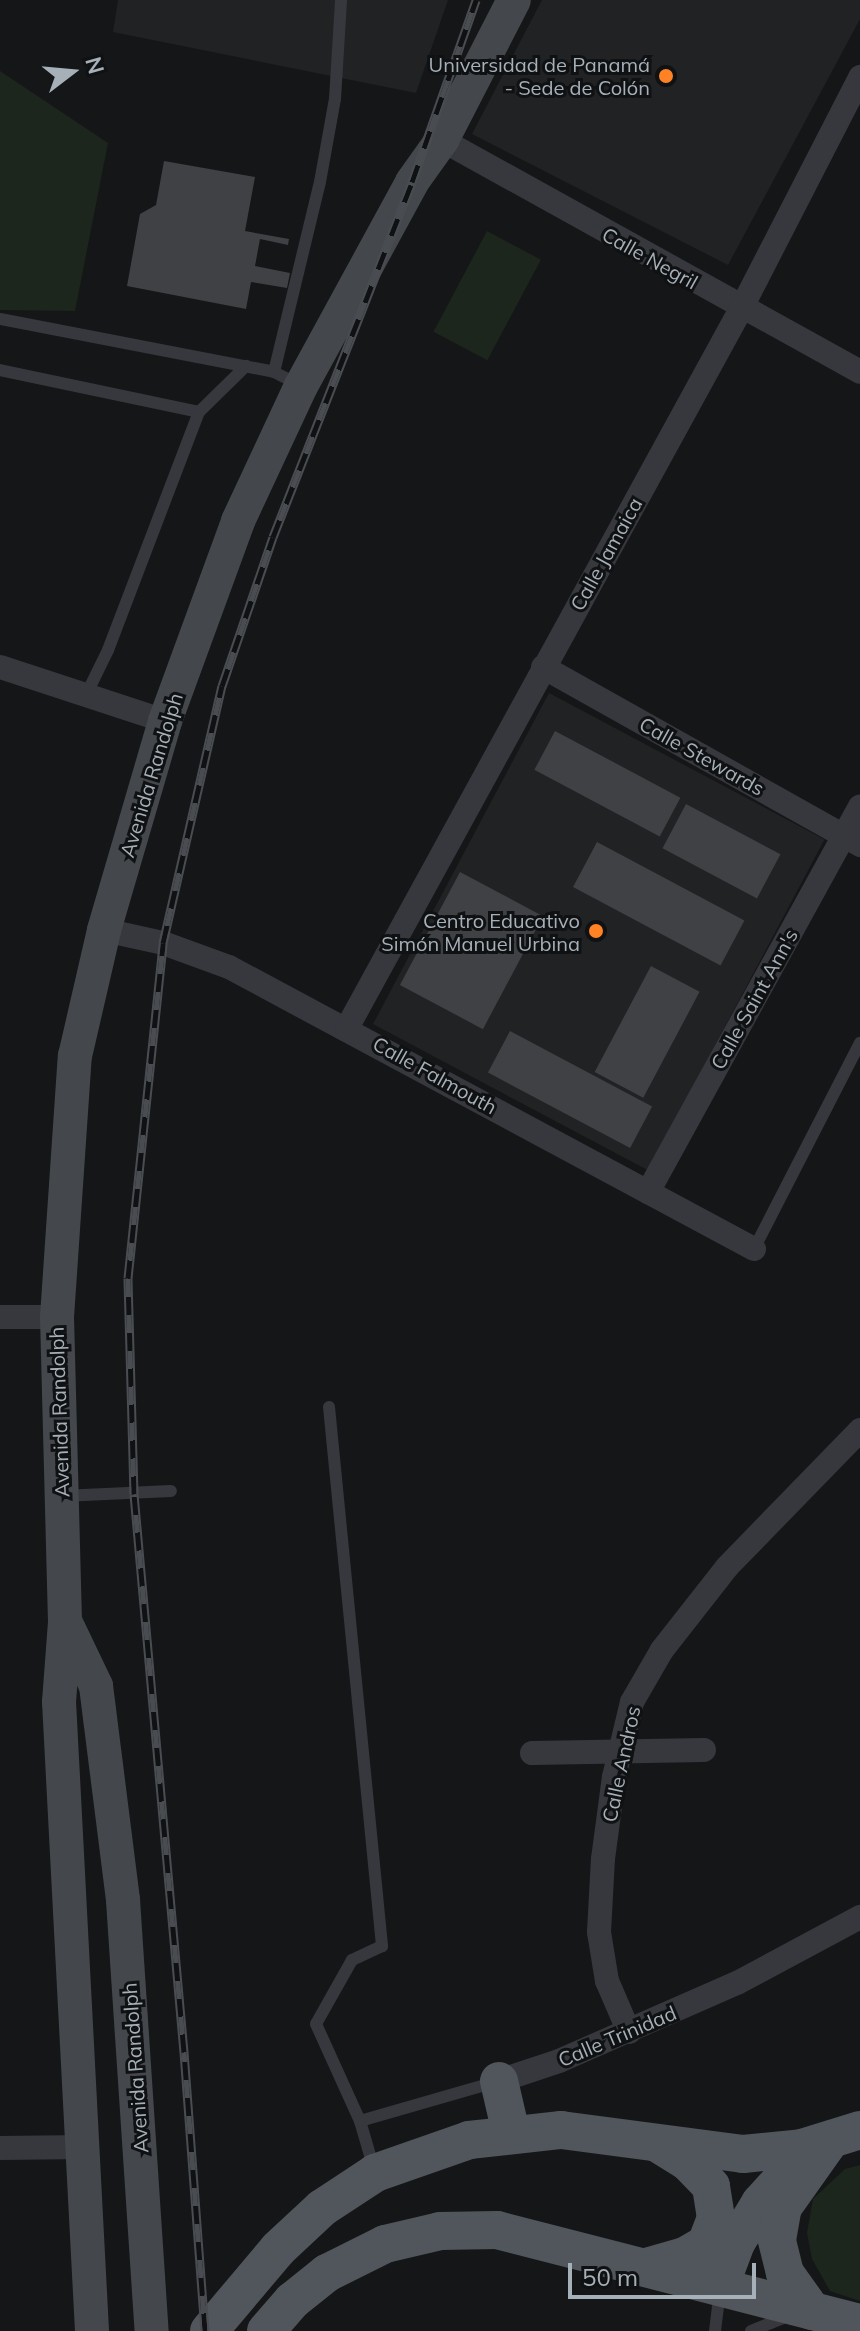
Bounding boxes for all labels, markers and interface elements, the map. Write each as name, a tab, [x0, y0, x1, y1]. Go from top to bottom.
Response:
north arrow	[32, 32, 112, 112]
place label: Universidad de Panamá - Sede de Colón	[429, 52, 650, 99]
text: N	[79, 54, 111, 77]
marker: Universidad de Panamá - Sede de Colón	[657, 67, 675, 85]
street label: Calle Negril	[598, 222, 702, 294]
street label: Calle Jamaica	[565, 493, 647, 615]
street label: Avenida Randolph	[115, 690, 187, 860]
street label: Calle Stewards	[635, 712, 769, 800]
place label: Centro Educativo Simón Manuel Urbina	[381, 908, 580, 955]
marker: Centro Educativo Simón Manuel Urbina	[587, 922, 605, 940]
street label: Calle Saint Ann's	[706, 925, 802, 1073]
street label: Calle Falmouth	[369, 1031, 501, 1119]
street label: Avenida Randolph	[44, 1326, 74, 1498]
street label: Calle Andros	[597, 1704, 645, 1824]
street label: Avenida Randolph	[117, 1982, 153, 2154]
street label: Calle Trinidad	[554, 2000, 680, 2072]
scale bar	[572, 2247, 760, 2297]
text: 50 m	[582, 2262, 638, 2292]

